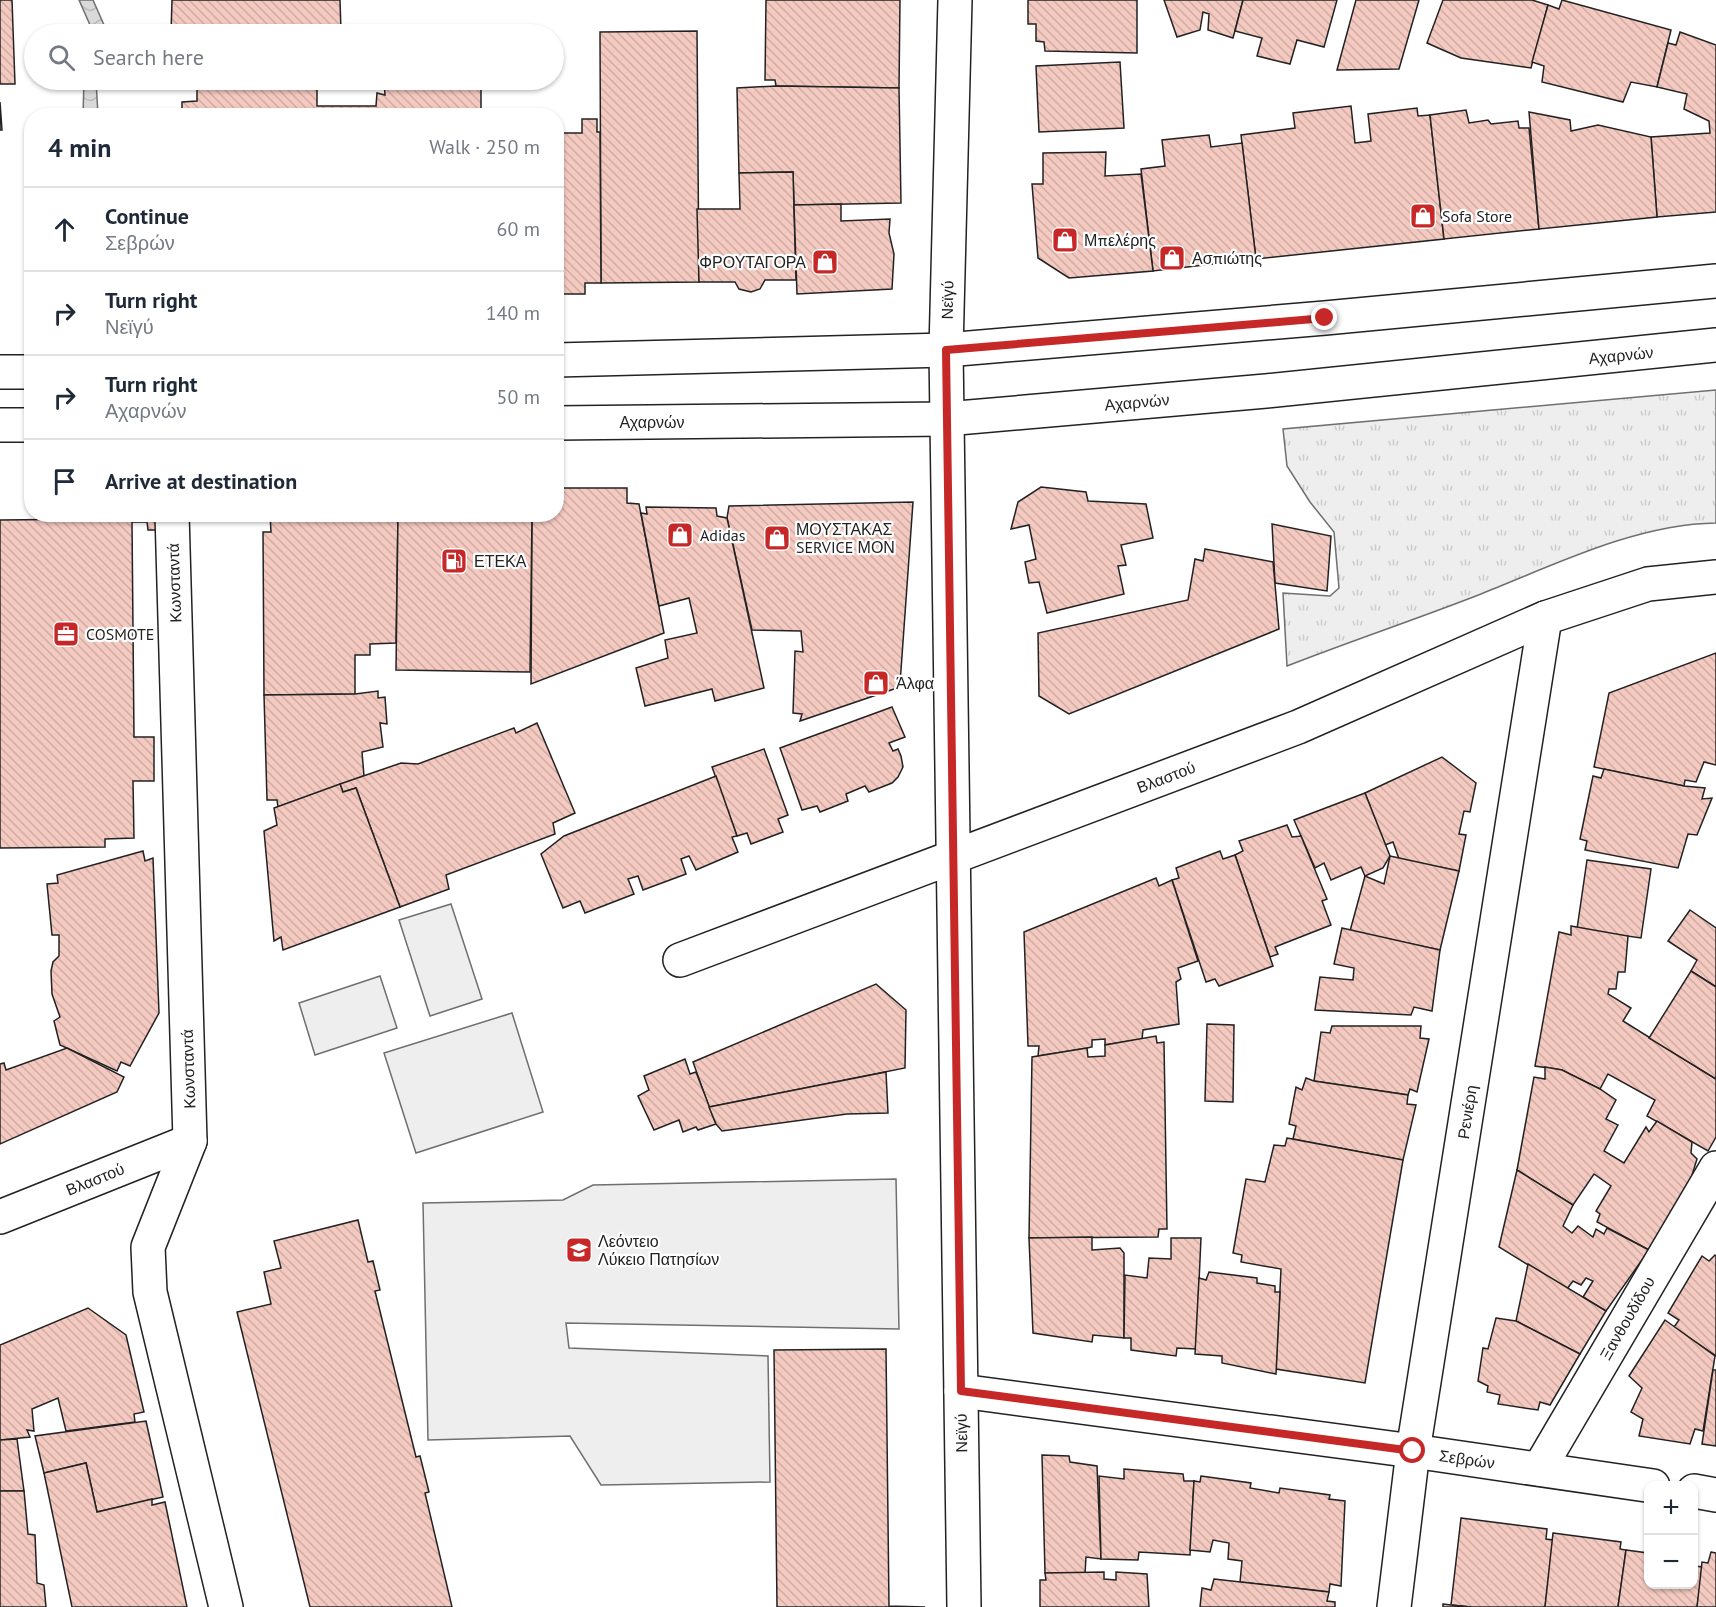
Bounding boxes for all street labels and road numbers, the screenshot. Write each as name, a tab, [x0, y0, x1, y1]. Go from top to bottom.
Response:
street label: Νεϊγύ	[937, 280, 957, 320]
street label: Αχαρνών	[1588, 342, 1654, 368]
street label: Αχαρνών	[1104, 389, 1170, 415]
street label: Αχαρνών	[619, 412, 685, 432]
street label: Κωνσταντά	[163, 543, 185, 623]
street label: Βλαστού	[1134, 757, 1198, 797]
street label: Κωνσταντά	[177, 1029, 199, 1109]
street label: Ρενιέρη	[1453, 1084, 1481, 1140]
street label: Βλαστού	[63, 1158, 127, 1200]
street label: Ξανθουδίδου	[1595, 1273, 1659, 1363]
street label: Νεϊγύ	[951, 1413, 971, 1453]
street label: Σεβρών	[1438, 1445, 1496, 1473]

